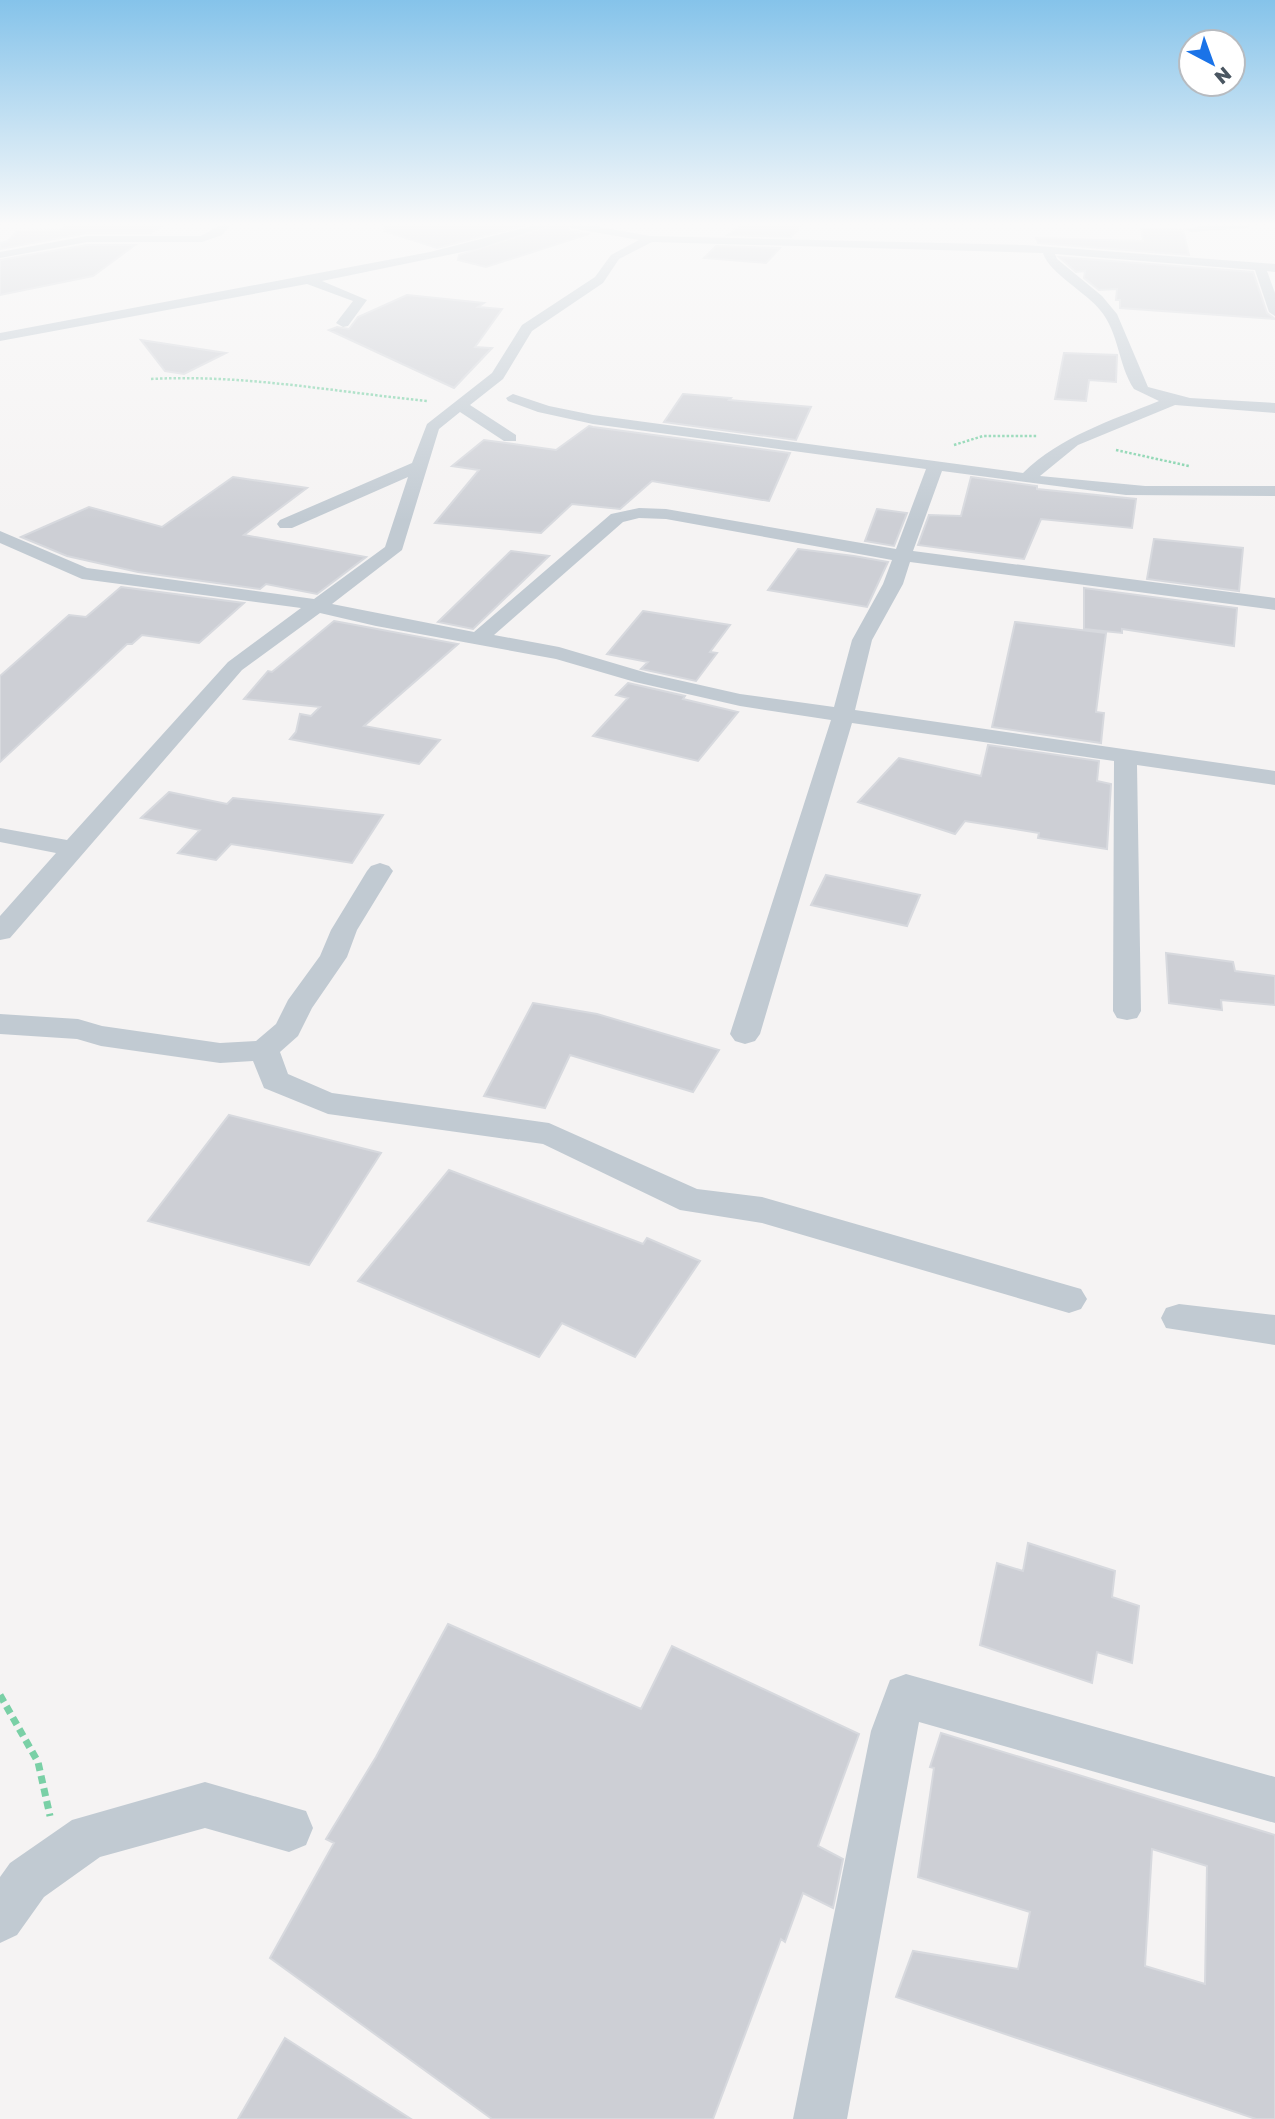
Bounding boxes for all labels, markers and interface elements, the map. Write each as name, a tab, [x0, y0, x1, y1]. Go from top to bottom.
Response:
north arrow	[1177, 28, 1247, 98]
text: N	[1210, 63, 1236, 90]

